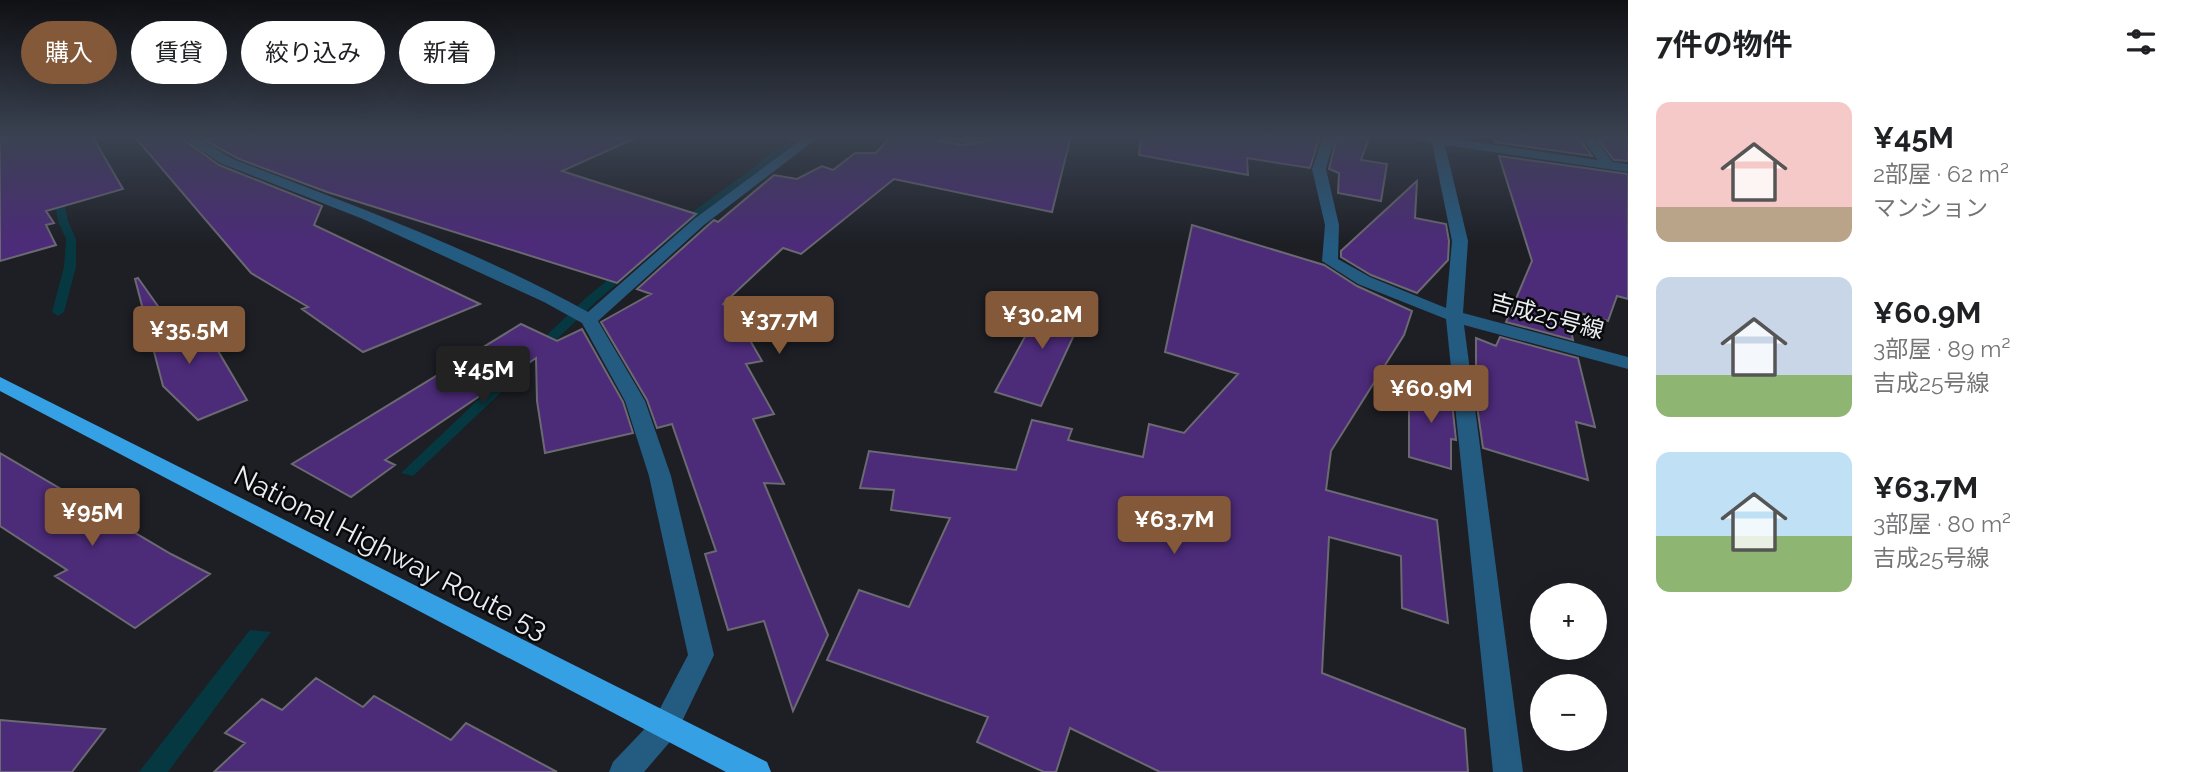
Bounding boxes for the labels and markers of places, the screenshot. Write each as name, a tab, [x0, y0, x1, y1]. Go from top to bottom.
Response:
pin: ¥30.2M	[985, 292, 1099, 351]
pin: ¥37.7M	[722, 296, 836, 356]
pin: ¥35.5M	[132, 306, 246, 366]
pin: ¥45M	[442, 346, 524, 406]
pin: ¥60.9M	[1374, 366, 1488, 425]
pin: ¥95M	[51, 489, 133, 548]
pin: ¥63.7M	[1117, 496, 1231, 556]

